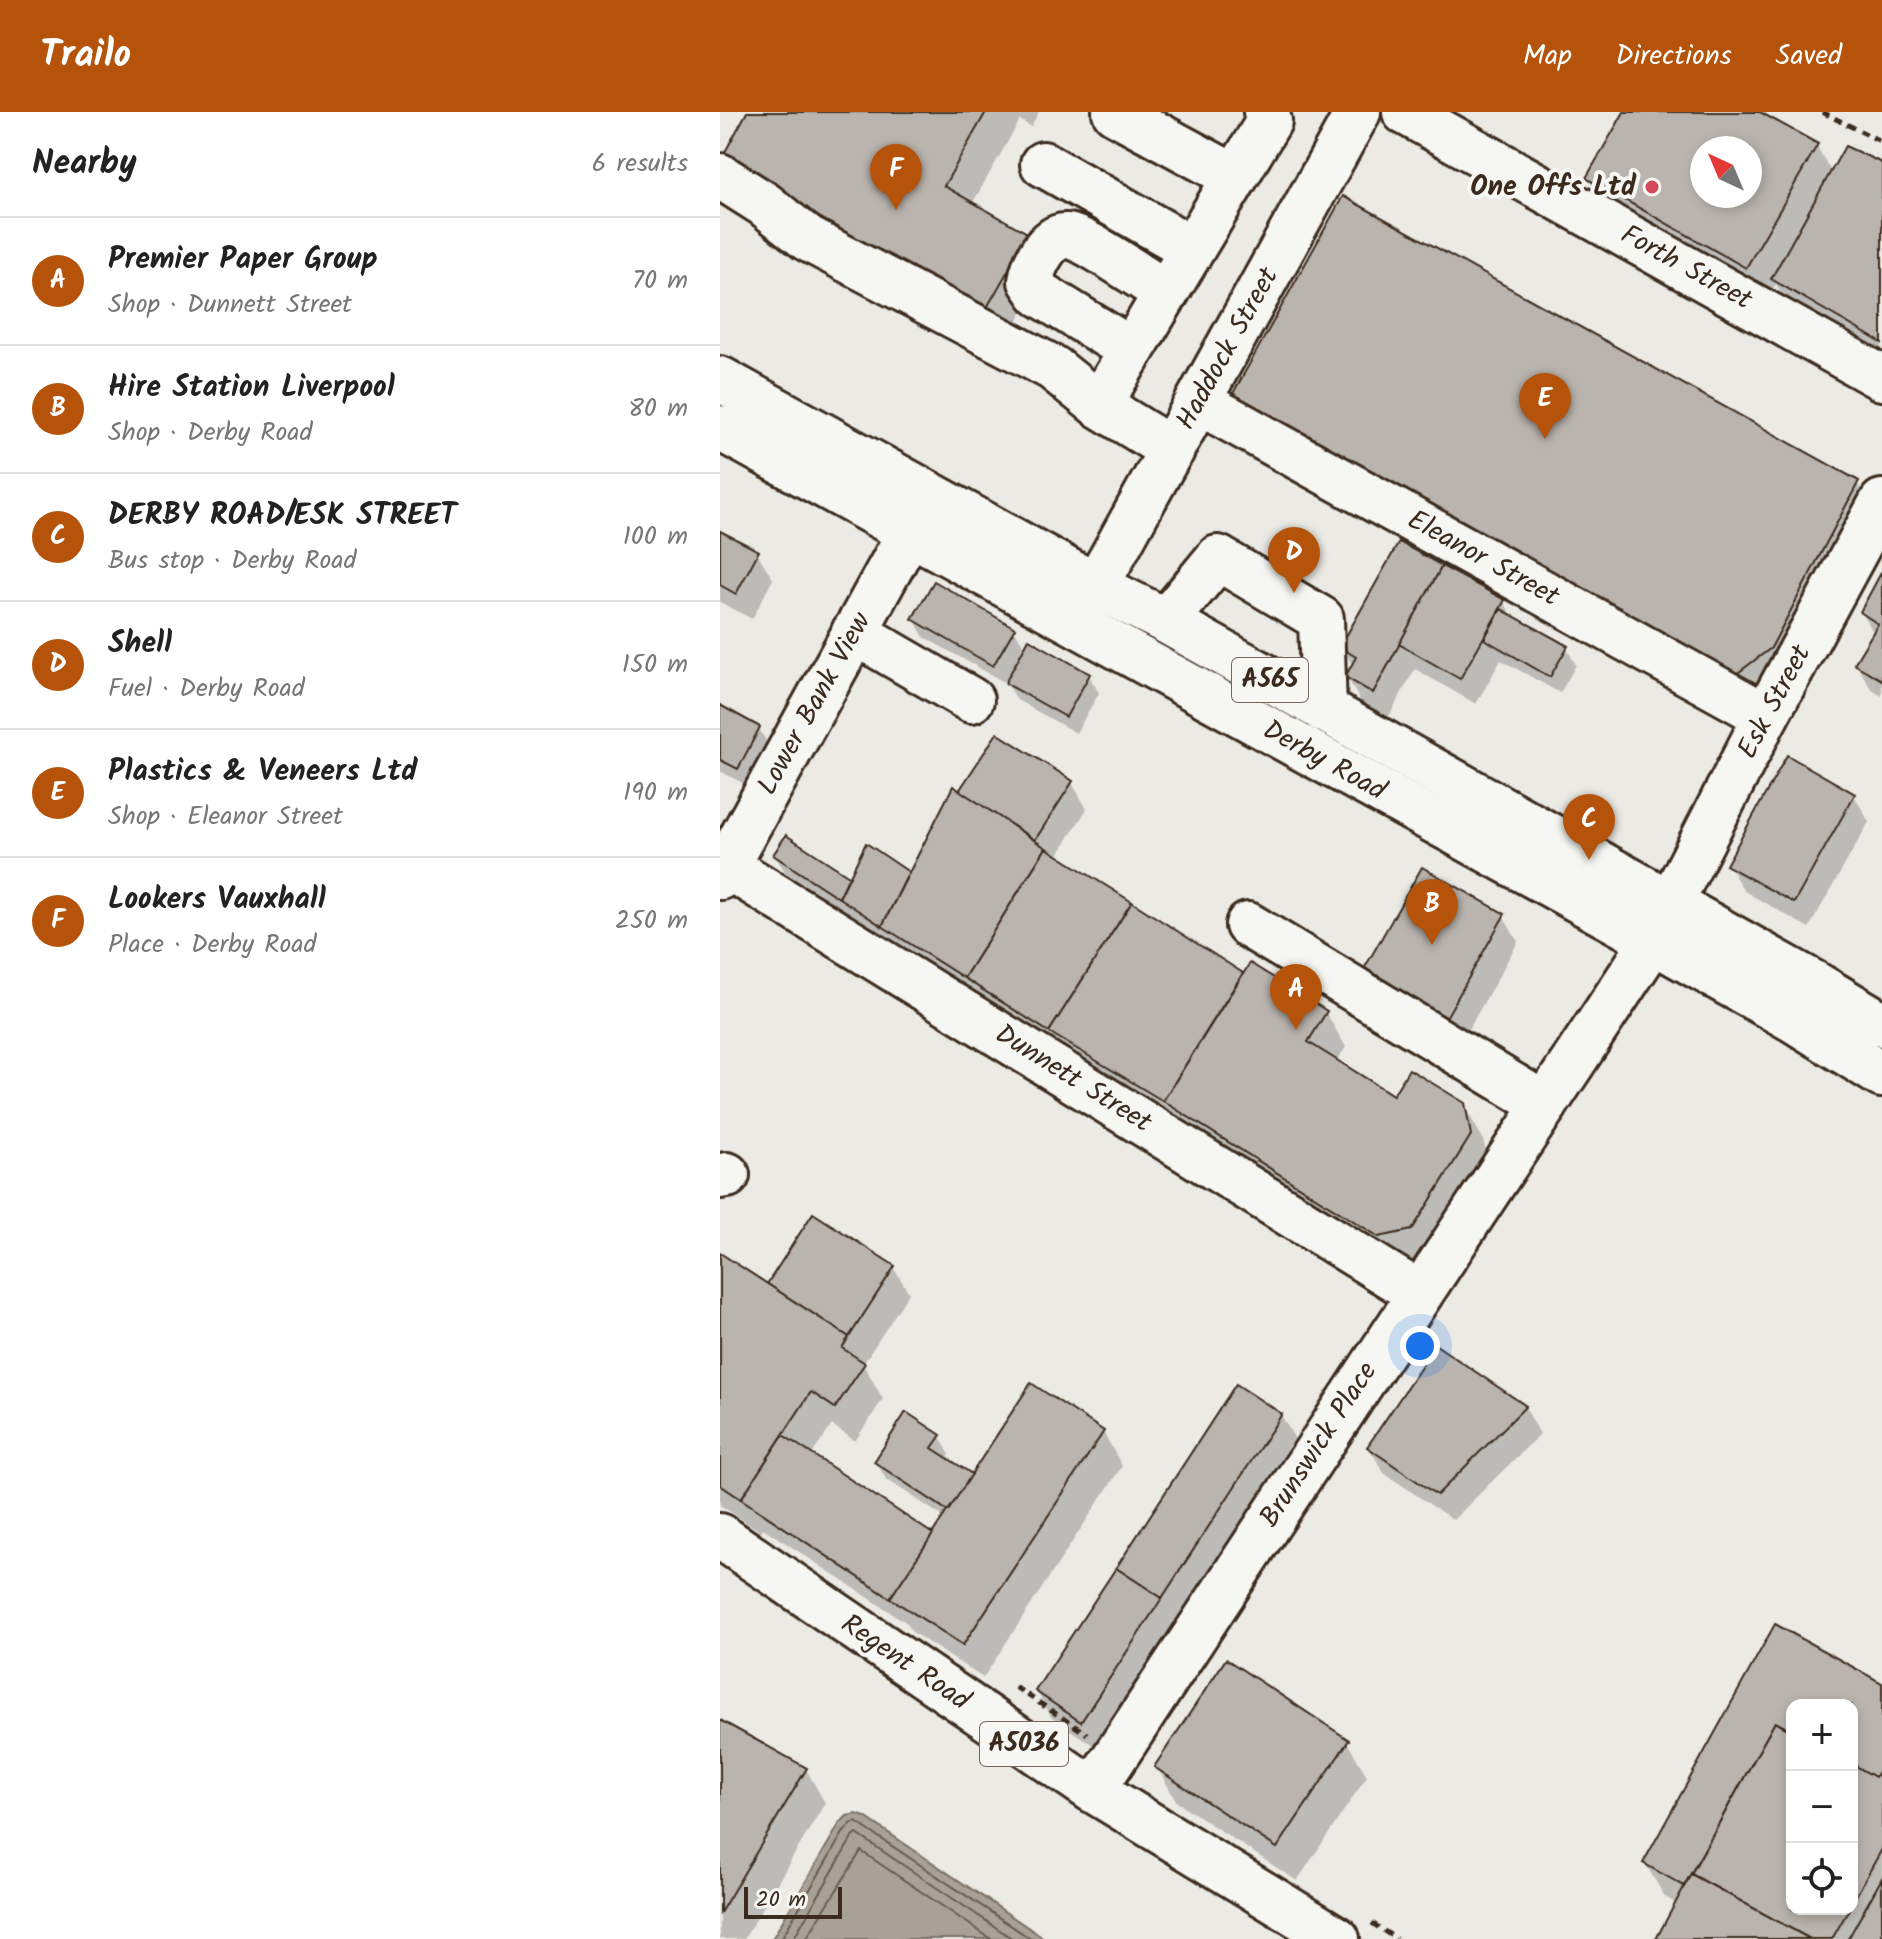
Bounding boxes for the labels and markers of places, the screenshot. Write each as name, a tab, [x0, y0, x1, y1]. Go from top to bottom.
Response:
pin: F	[870, 144, 922, 210]
place label: One Offs Ltd	[1470, 165, 1637, 210]
marker: One Offs Ltd	[1643, 178, 1661, 196]
pin: E	[1519, 373, 1571, 439]
pin: D	[1268, 527, 1320, 593]
pin: C	[1563, 794, 1615, 860]
pin: B	[1406, 879, 1458, 945]
pin: A	[1270, 964, 1322, 1030]

